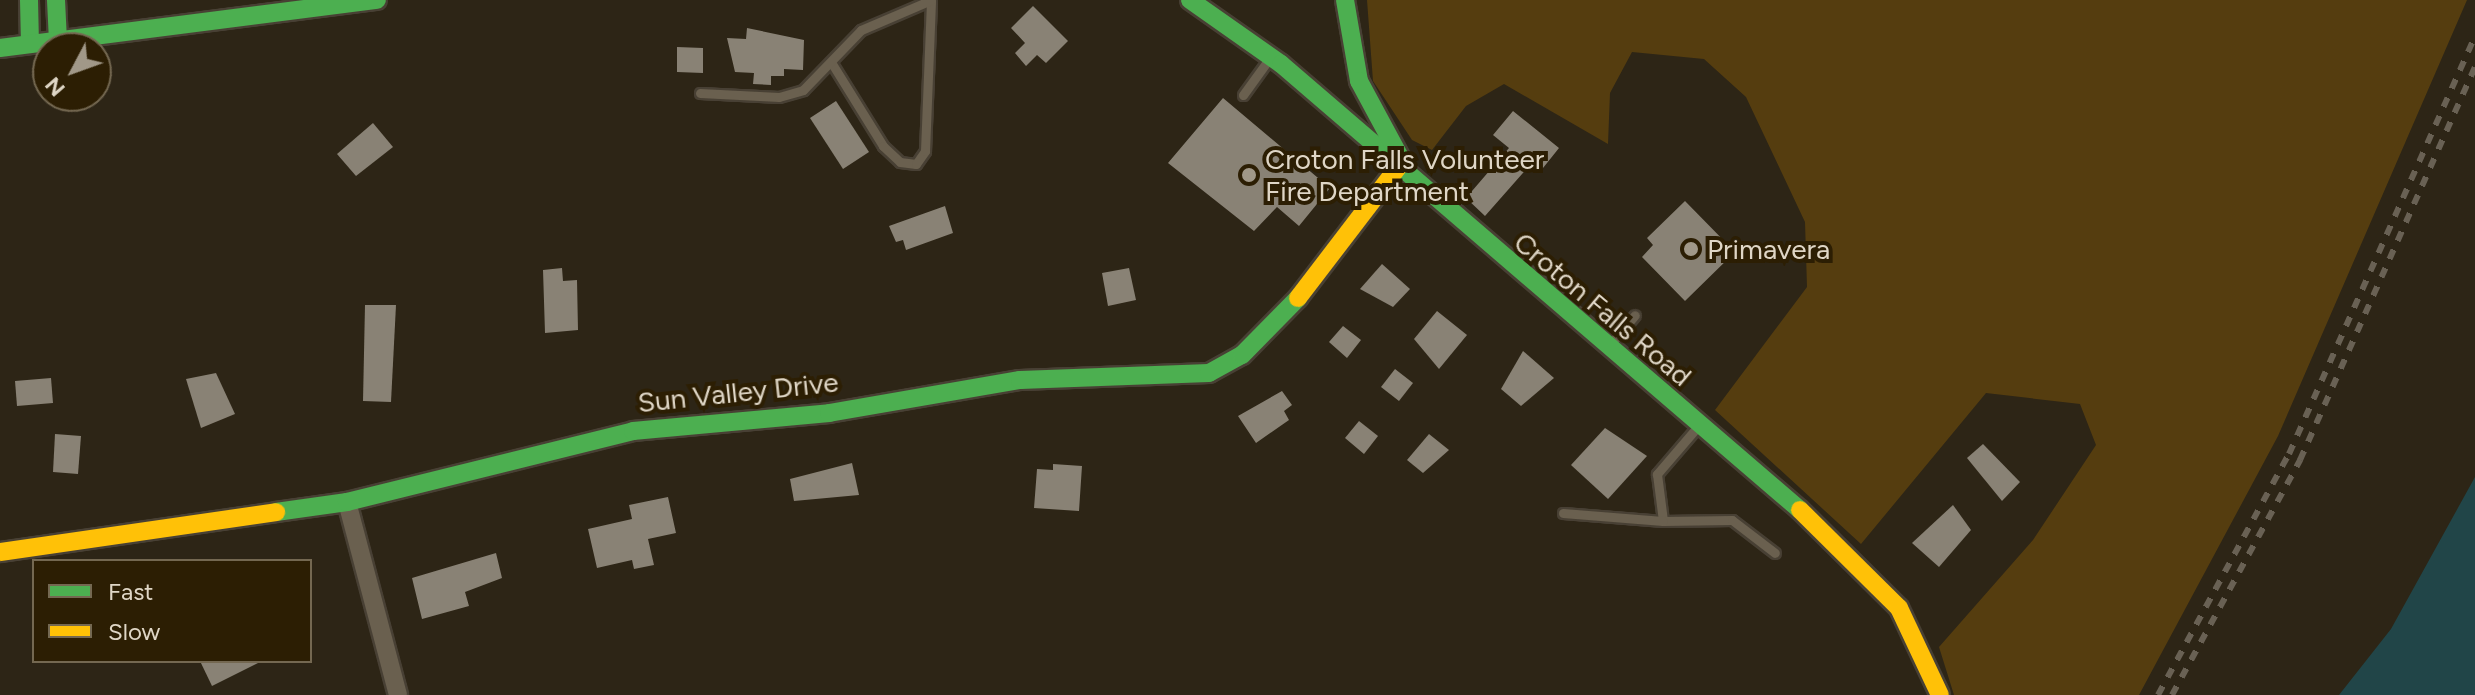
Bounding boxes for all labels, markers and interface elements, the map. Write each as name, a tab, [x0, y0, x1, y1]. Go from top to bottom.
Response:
north arrow	[32, 32, 112, 112]
text: N	[39, 71, 71, 102]
place label: Croton Falls Volunteer Fire Department	[1265, 142, 1544, 208]
marker: Croton Falls Volunteer Fire Department	[1240, 166, 1258, 184]
street label: Croton Falls Road	[1507, 225, 1699, 393]
place label: Primavera	[1707, 232, 1830, 266]
marker: Primavera	[1682, 240, 1700, 258]
street label: Sun Valley Drive	[636, 365, 840, 419]
legend	[32, 559, 312, 663]
text: Fast	[108, 577, 153, 606]
text: Slow	[108, 617, 160, 646]

